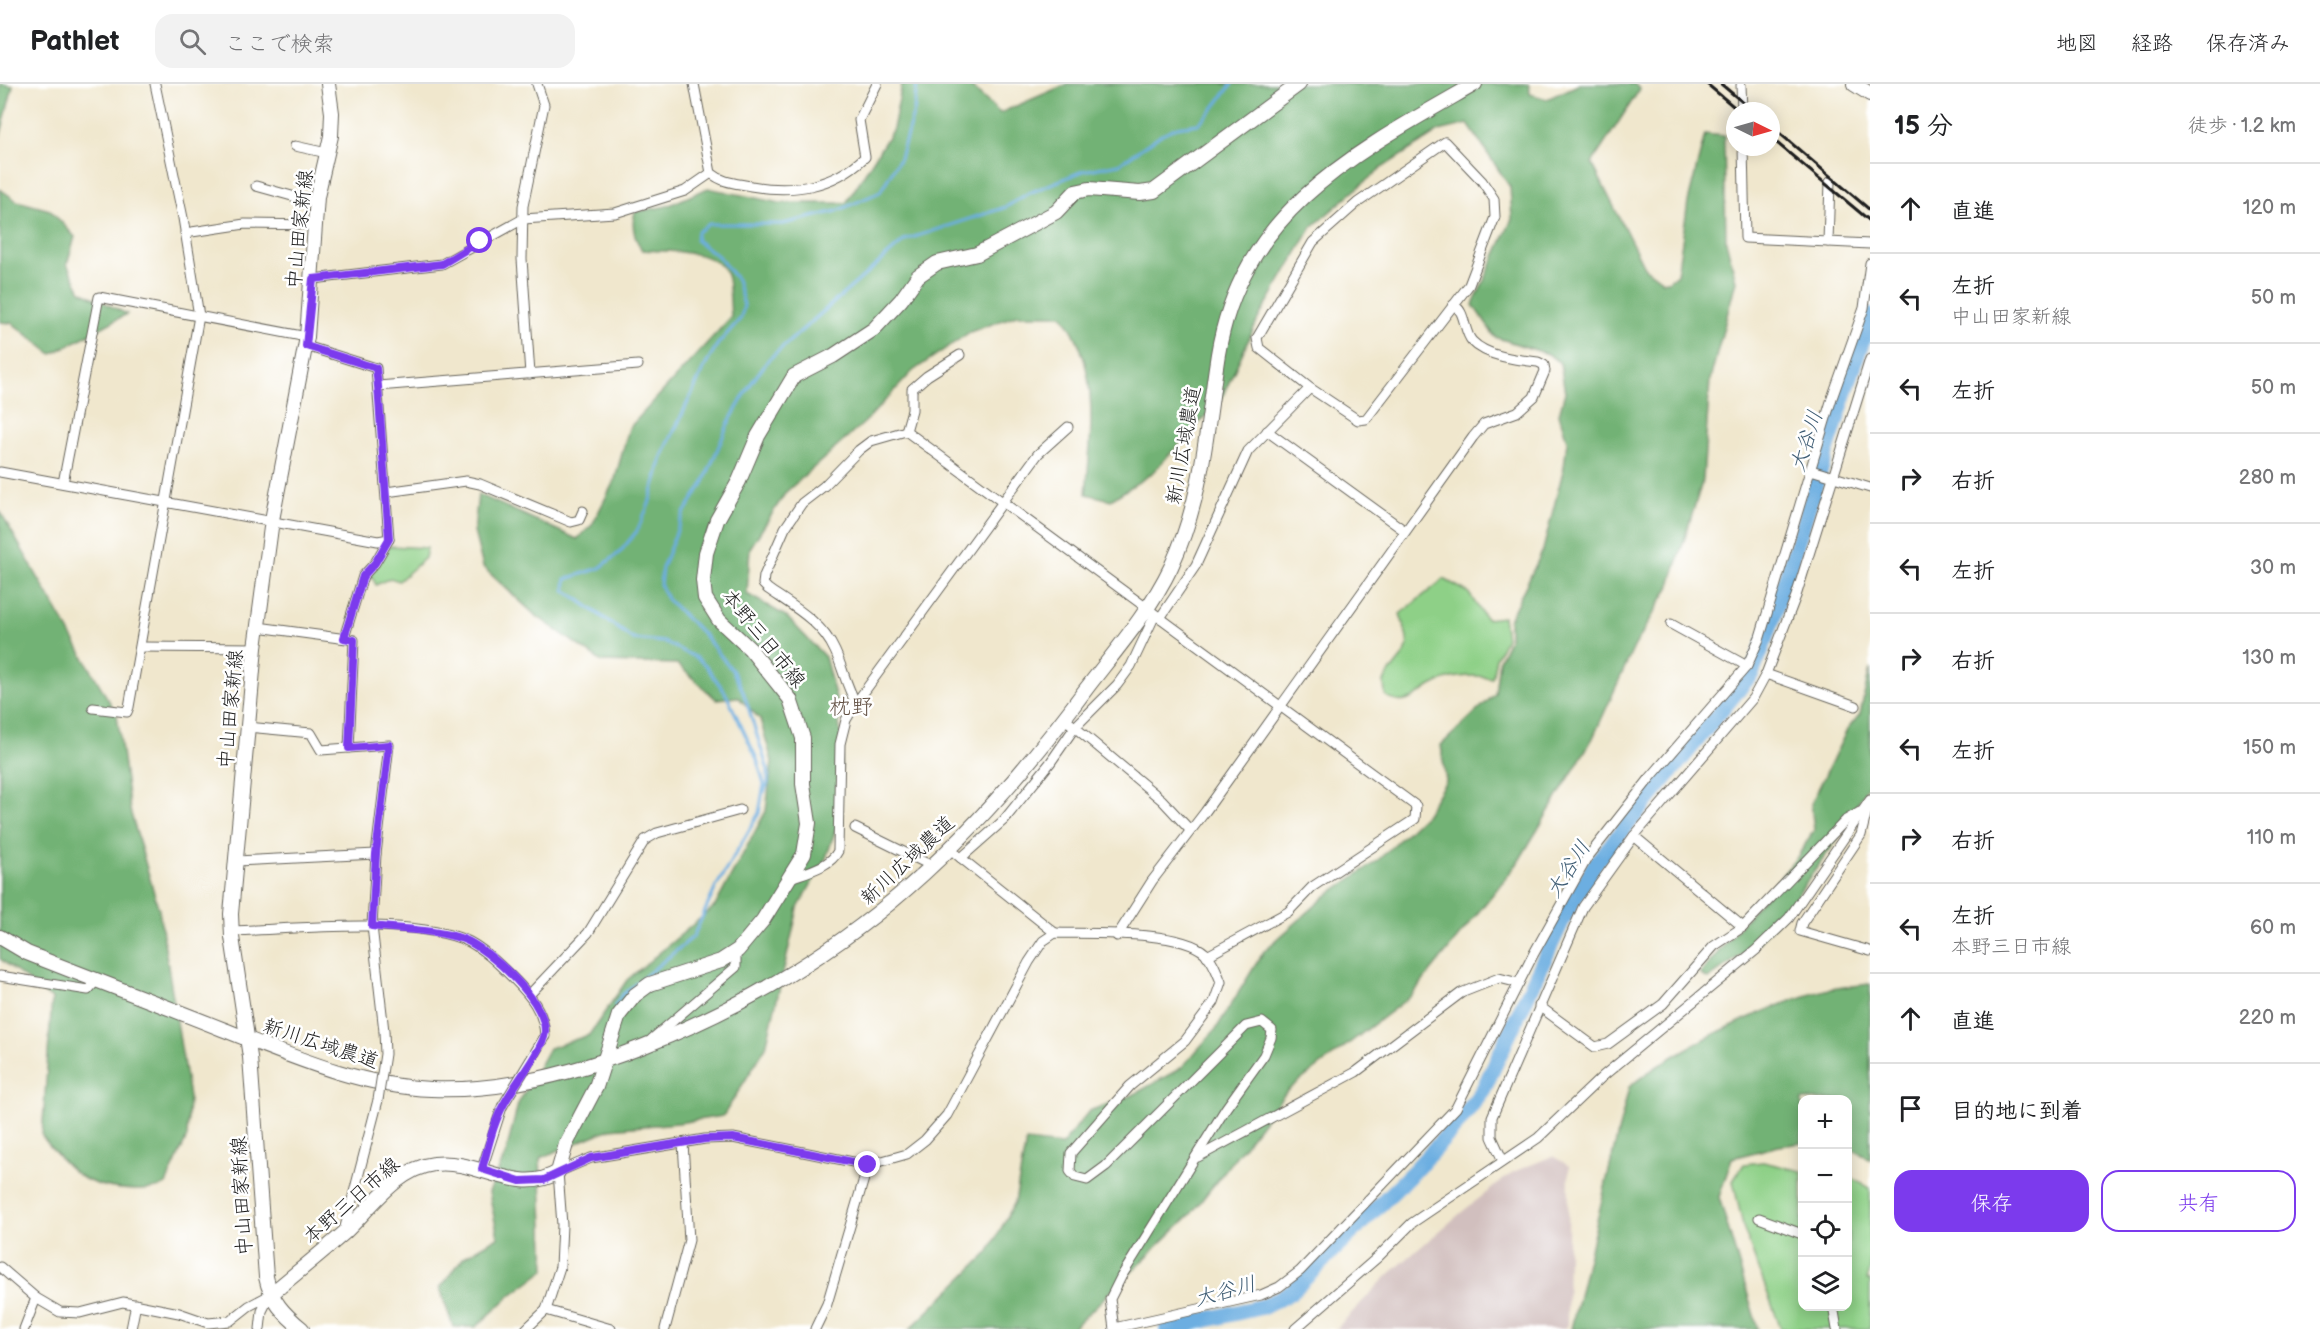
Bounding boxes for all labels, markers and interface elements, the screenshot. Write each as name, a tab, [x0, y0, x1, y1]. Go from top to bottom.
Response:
search box	[155, 14, 575, 68]
text: Pathlet	[30, 25, 119, 58]
icon: search	[176, 25, 209, 58]
text: ここで検索	[224, 31, 334, 58]
text: 地図	[2056, 31, 2098, 56]
text: 経路	[2131, 31, 2173, 56]
text: 保存済み	[2206, 31, 2290, 56]
north arrow	[1726, 102, 1780, 156]
text: 15 分	[1894, 111, 1953, 142]
text: 徒歩 · 1.2 km	[2188, 114, 2296, 138]
street label: 中山田家新線	[282, 168, 318, 290]
icon: ahead	[1894, 192, 1927, 225]
text: 120 m	[2243, 196, 2296, 220]
text: 直進	[1951, 198, 1995, 225]
route start	[466, 227, 492, 253]
text: 左折	[1951, 273, 1995, 300]
icon: left	[1894, 282, 1927, 315]
text: 50 m	[2251, 286, 2296, 310]
text: 中山田家新線	[1951, 305, 2071, 329]
icon: left	[1894, 372, 1927, 405]
text: 50 m	[2251, 376, 2296, 400]
text: 左折	[1951, 378, 1995, 405]
street label: 新川広域農道	[1162, 384, 1206, 506]
water label: 大谷川	[1785, 407, 1828, 475]
icon: right	[1894, 462, 1927, 495]
text: 280 m	[2239, 466, 2296, 490]
text: 右折	[1951, 468, 1995, 495]
icon: left	[1894, 552, 1927, 585]
text: 30 m	[2250, 556, 2296, 580]
text: 左折	[1951, 558, 1995, 585]
street label: 本野三日市線	[716, 584, 810, 693]
icon: right	[1894, 642, 1927, 675]
text: 130 m	[2242, 646, 2296, 670]
street label: 中山田家新線	[214, 648, 248, 770]
text: 右折	[1951, 648, 1995, 675]
district label: 枕野	[829, 694, 873, 721]
icon: left	[1894, 732, 1927, 765]
text: 150 m	[2243, 736, 2296, 760]
text: 左折	[1951, 738, 1995, 765]
street label: 新川広域農道	[856, 811, 960, 910]
icon: right	[1894, 822, 1927, 855]
text: 110 m	[2247, 826, 2296, 850]
text: 右折	[1951, 828, 1995, 855]
water label: 大谷川	[1541, 836, 1596, 902]
text: 左折	[1951, 903, 1995, 930]
icon: left	[1894, 912, 1927, 945]
text: 60 m	[2250, 916, 2296, 940]
text: 本野三日市線	[1951, 935, 2071, 959]
icon: ahead	[1894, 1002, 1927, 1035]
text: 220 m	[2239, 1006, 2296, 1030]
text: 直進	[1951, 1008, 1995, 1035]
street label: 新川広域農道	[260, 1014, 381, 1074]
icon: arrive	[1894, 1092, 1927, 1125]
map controls	[1798, 1095, 1852, 1311]
button: +	[1798, 1095, 1852, 1149]
text: 目的地に到着	[1951, 1098, 2083, 1125]
street label: 中山田家新線	[227, 1135, 257, 1256]
button: −	[1798, 1149, 1852, 1203]
route end	[854, 1151, 880, 1177]
street label: 本野三日市線	[299, 1152, 405, 1249]
button: 保存	[1894, 1170, 2089, 1232]
button: 共有	[2101, 1170, 2296, 1232]
button: locate	[1798, 1203, 1852, 1257]
button: layers	[1798, 1257, 1852, 1311]
water label: 大谷川	[1191, 1271, 1259, 1312]

